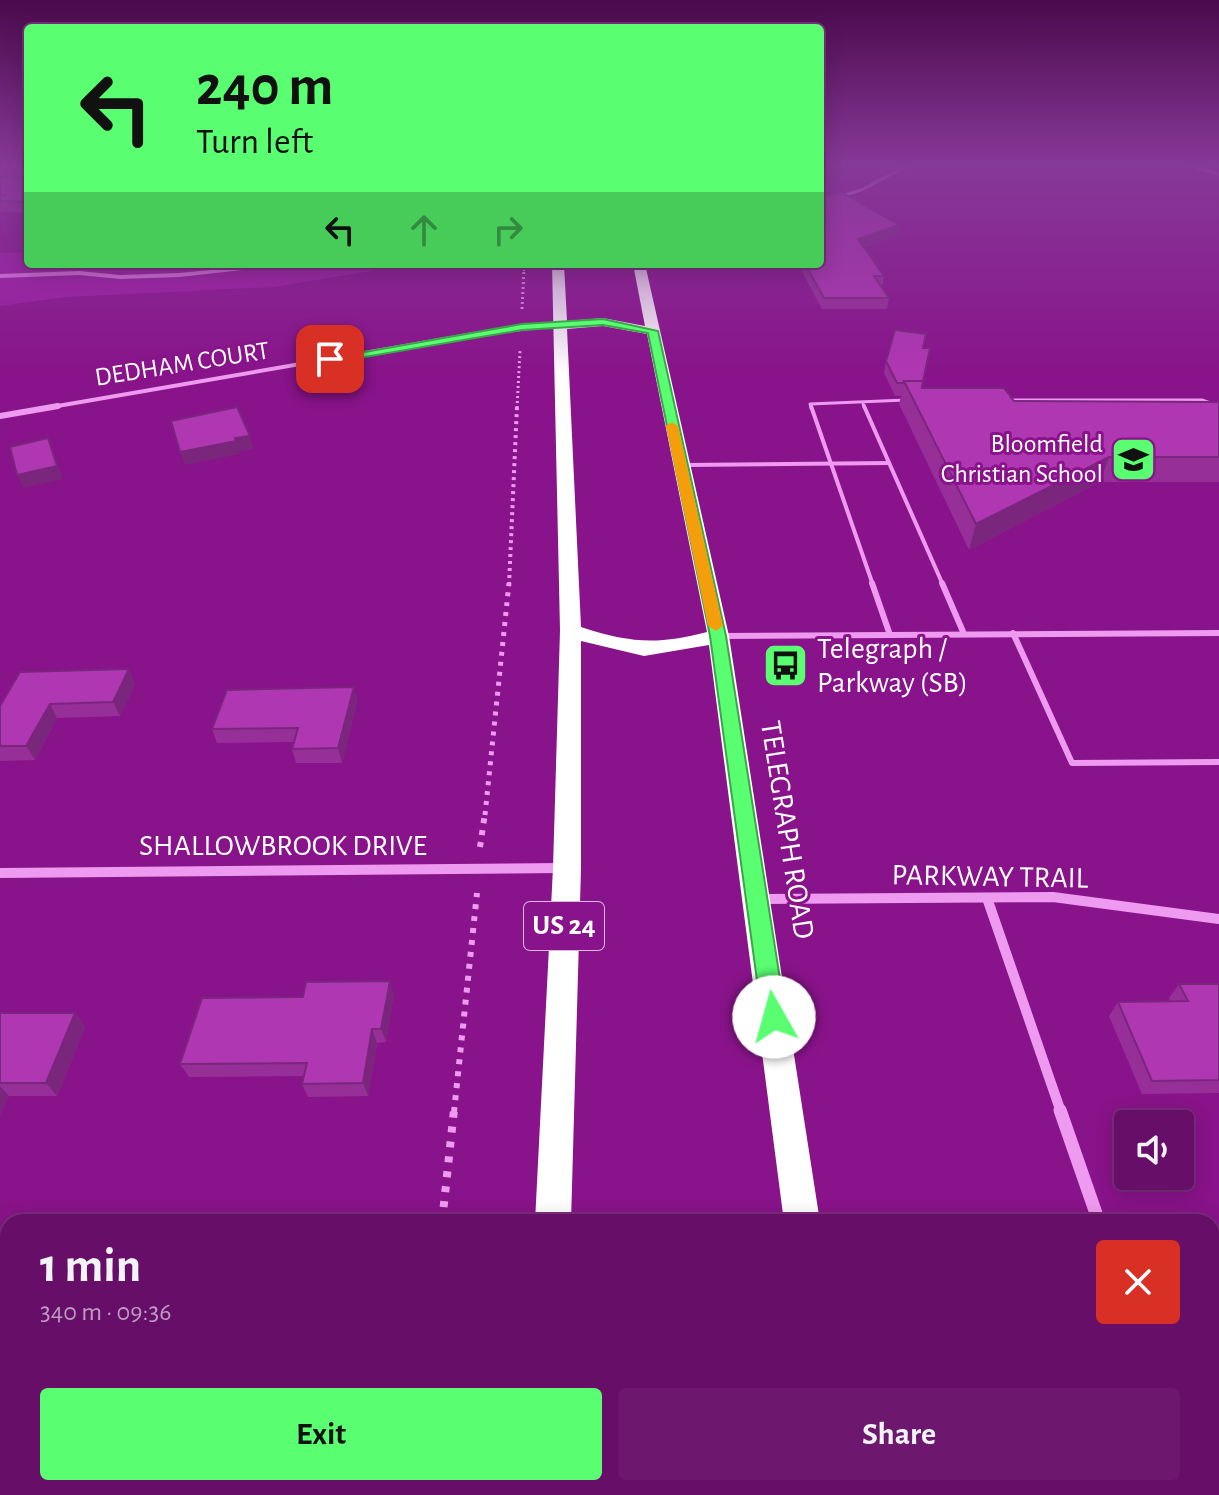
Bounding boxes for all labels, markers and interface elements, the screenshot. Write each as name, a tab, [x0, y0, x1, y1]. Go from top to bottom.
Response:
icon: left	[64, 56, 168, 160]
text: 240 m	[196, 59, 333, 115]
text: Turn left	[196, 124, 313, 160]
icon: left	[318, 208, 362, 252]
icon: ahead	[402, 208, 446, 252]
icon: right	[486, 208, 530, 252]
pin	[296, 325, 364, 393]
street label: DEDHAM COURT	[93, 337, 271, 391]
icon: arrive	[308, 337, 352, 381]
place label: Bloomfield Christian School	[941, 431, 1103, 487]
school or university icon: Bloomfield Christian School	[1110, 435, 1158, 483]
place label: Telegraph / Parkway (SB)	[817, 634, 968, 698]
bus stop icon: Telegraph / Parkway (SB)	[762, 642, 810, 690]
street label: TELEGRAPH ROAD	[755, 719, 819, 941]
street label: SHALLOWBROOK DRIVE	[139, 831, 427, 861]
street label: PARKWAY TRAIL	[891, 860, 1089, 894]
road number: US 24	[524, 902, 604, 950]
position arrow	[732, 975, 816, 1059]
map controls	[1114, 1110, 1194, 1190]
button: sound	[1114, 1110, 1194, 1190]
button: close	[1096, 1240, 1180, 1324]
text: 1 min	[40, 1243, 141, 1291]
text: 340 m · 09:36	[40, 1299, 171, 1325]
button: Exit	[40, 1388, 602, 1480]
button: Share	[618, 1388, 1180, 1480]

